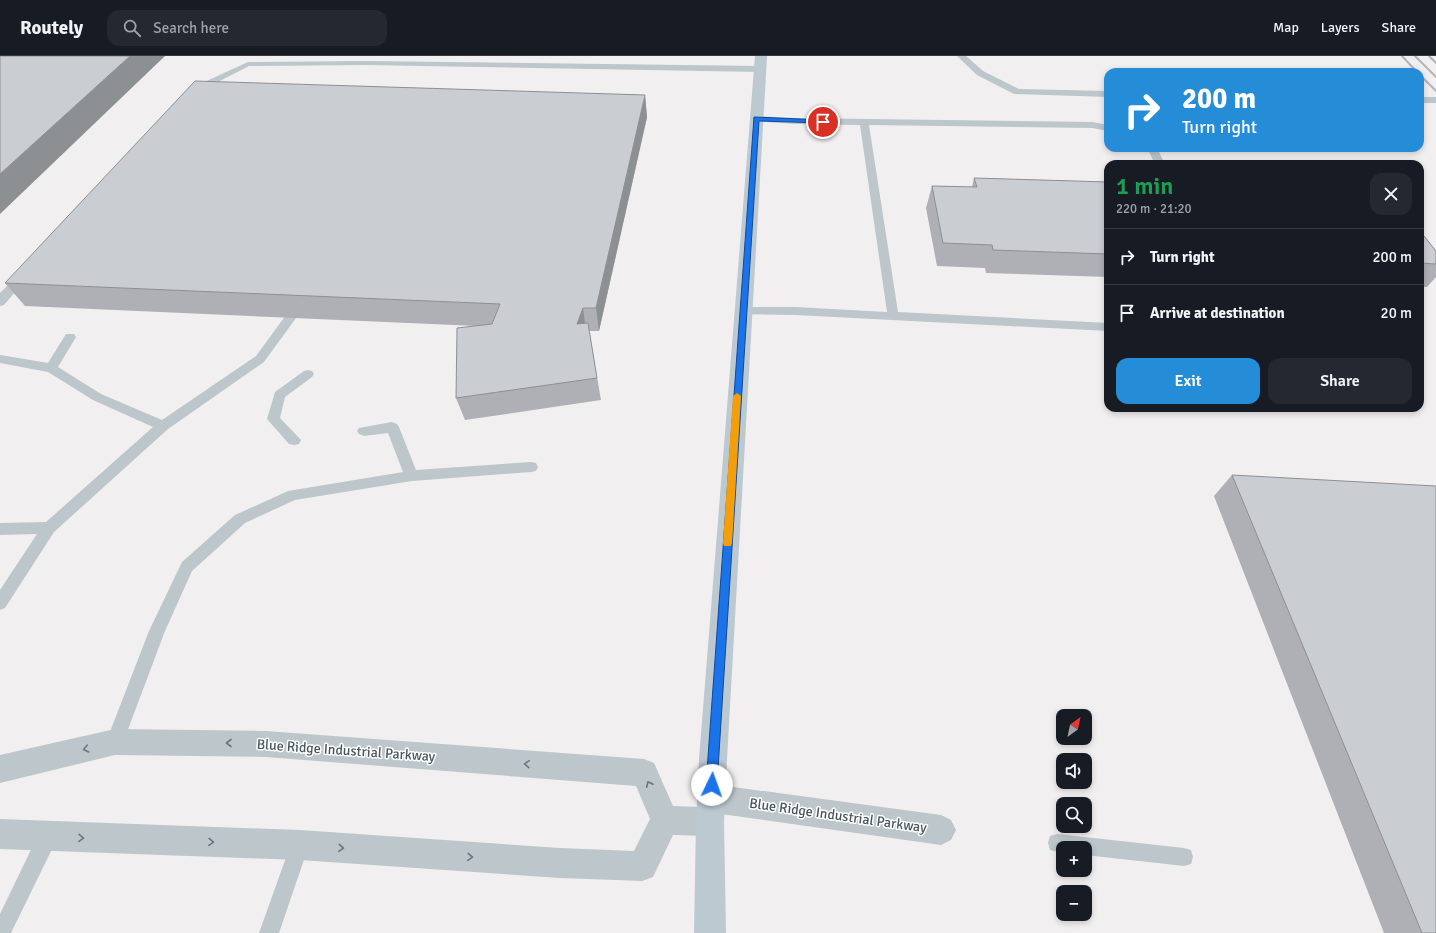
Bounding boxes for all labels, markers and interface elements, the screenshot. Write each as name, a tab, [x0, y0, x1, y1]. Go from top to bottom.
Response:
search box	[107, 10, 387, 46]
text: Routely	[20, 16, 83, 40]
icon: search	[121, 17, 143, 39]
text: Search here	[153, 19, 229, 37]
text: Map	[1273, 19, 1299, 36]
text: Layers	[1321, 19, 1360, 36]
text: Share	[1382, 19, 1416, 36]
text: 200 m	[1182, 82, 1256, 116]
icon: right	[1116, 84, 1168, 136]
pin	[806, 105, 840, 139]
icon: arrive	[812, 111, 834, 133]
text: Turn right	[1182, 116, 1257, 138]
text: 1 min	[1116, 171, 1173, 201]
button: close	[1370, 173, 1412, 215]
text: 220 m · 21:20	[1116, 201, 1192, 217]
icon: right	[1116, 246, 1138, 268]
text: Turn right	[1150, 248, 1215, 266]
text: 200 m	[1372, 248, 1412, 266]
icon: arrive	[1116, 302, 1138, 324]
text: Arrive at destination	[1150, 304, 1285, 322]
text: 20 m	[1381, 304, 1412, 322]
button: Exit	[1116, 358, 1260, 404]
button: Share	[1268, 358, 1412, 404]
north arrow	[1056, 709, 1092, 745]
map controls	[1056, 709, 1092, 921]
street label: Blue Ridge Industrial Parkway	[256, 736, 436, 765]
one-way arrow	[226, 739, 232, 747]
one-way arrow	[83, 744, 90, 753]
button: sound	[1056, 753, 1092, 789]
one-way arrow	[524, 759, 530, 768]
position arrow	[691, 764, 733, 806]
one-way arrow	[646, 781, 654, 789]
street label: Blue Ridge Industrial Parkway	[748, 795, 928, 836]
button: search	[1056, 797, 1092, 833]
one-way arrow	[78, 833, 84, 842]
one-way arrow	[208, 838, 214, 846]
button: +	[1056, 841, 1092, 877]
one-way arrow	[338, 843, 344, 852]
one-way arrow	[467, 853, 473, 862]
button: −	[1056, 885, 1092, 921]

